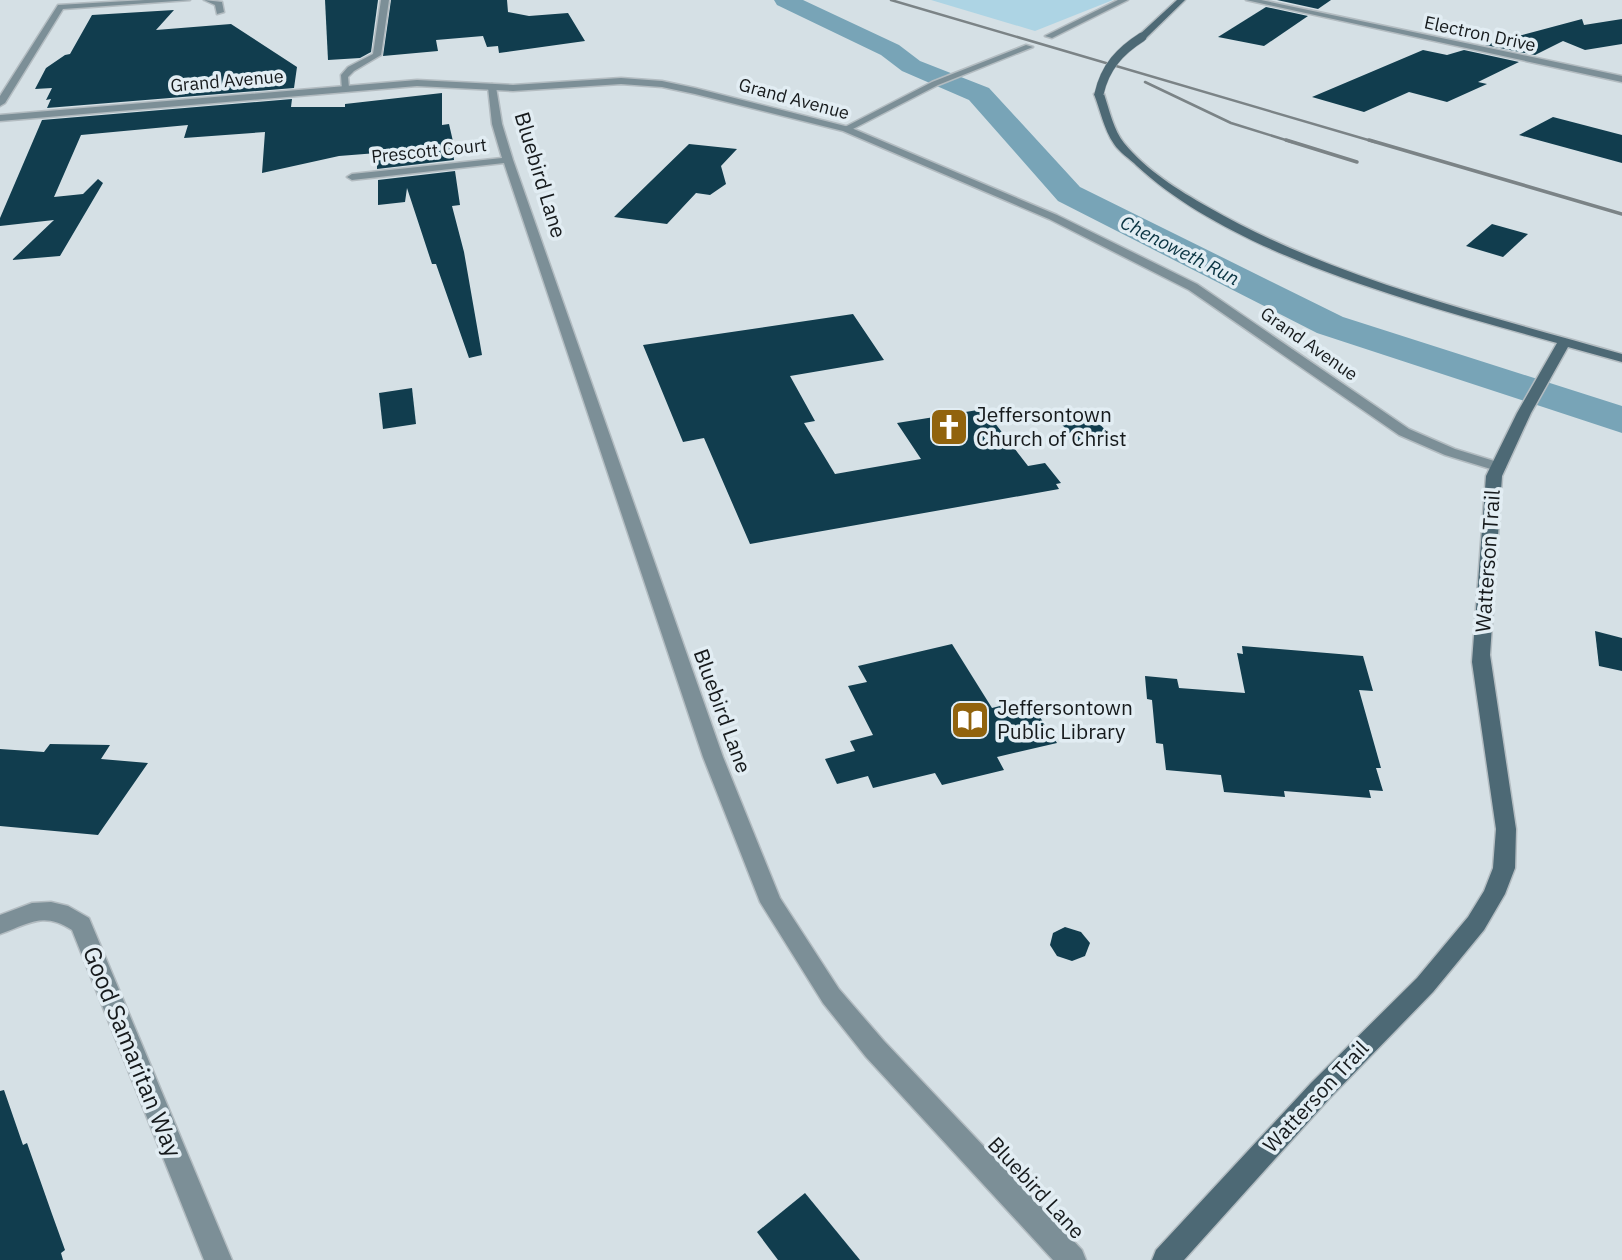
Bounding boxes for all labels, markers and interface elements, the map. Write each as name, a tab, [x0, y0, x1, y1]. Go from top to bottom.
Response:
street label: Electron Drive	[1422, 10, 1538, 57]
street label: Grand Avenue	[169, 64, 285, 97]
street label: Grand Avenue	[736, 73, 852, 124]
street label: Bluebird Lane	[509, 108, 573, 241]
street label: Prescott Court	[370, 133, 488, 168]
water label: Chenoweth Run	[1117, 210, 1243, 290]
street label: Grand Avenue	[1256, 302, 1363, 386]
place label: Jeffersontown Church of Christ	[976, 400, 1127, 452]
church icon: Jeffersontown Church of Christ	[928, 406, 970, 448]
street label: Watterson Trail	[1468, 488, 1506, 633]
street label: Bluebird Lane	[688, 645, 758, 777]
place label: Jeffersontown Public Library	[997, 693, 1133, 745]
library icon: Jeffersontown Public Library	[949, 699, 991, 741]
street label: Good Samaritan Way	[76, 941, 190, 1162]
street label: Watterson Trail	[1256, 1034, 1375, 1158]
street label: Bluebird Lane	[982, 1130, 1091, 1244]

